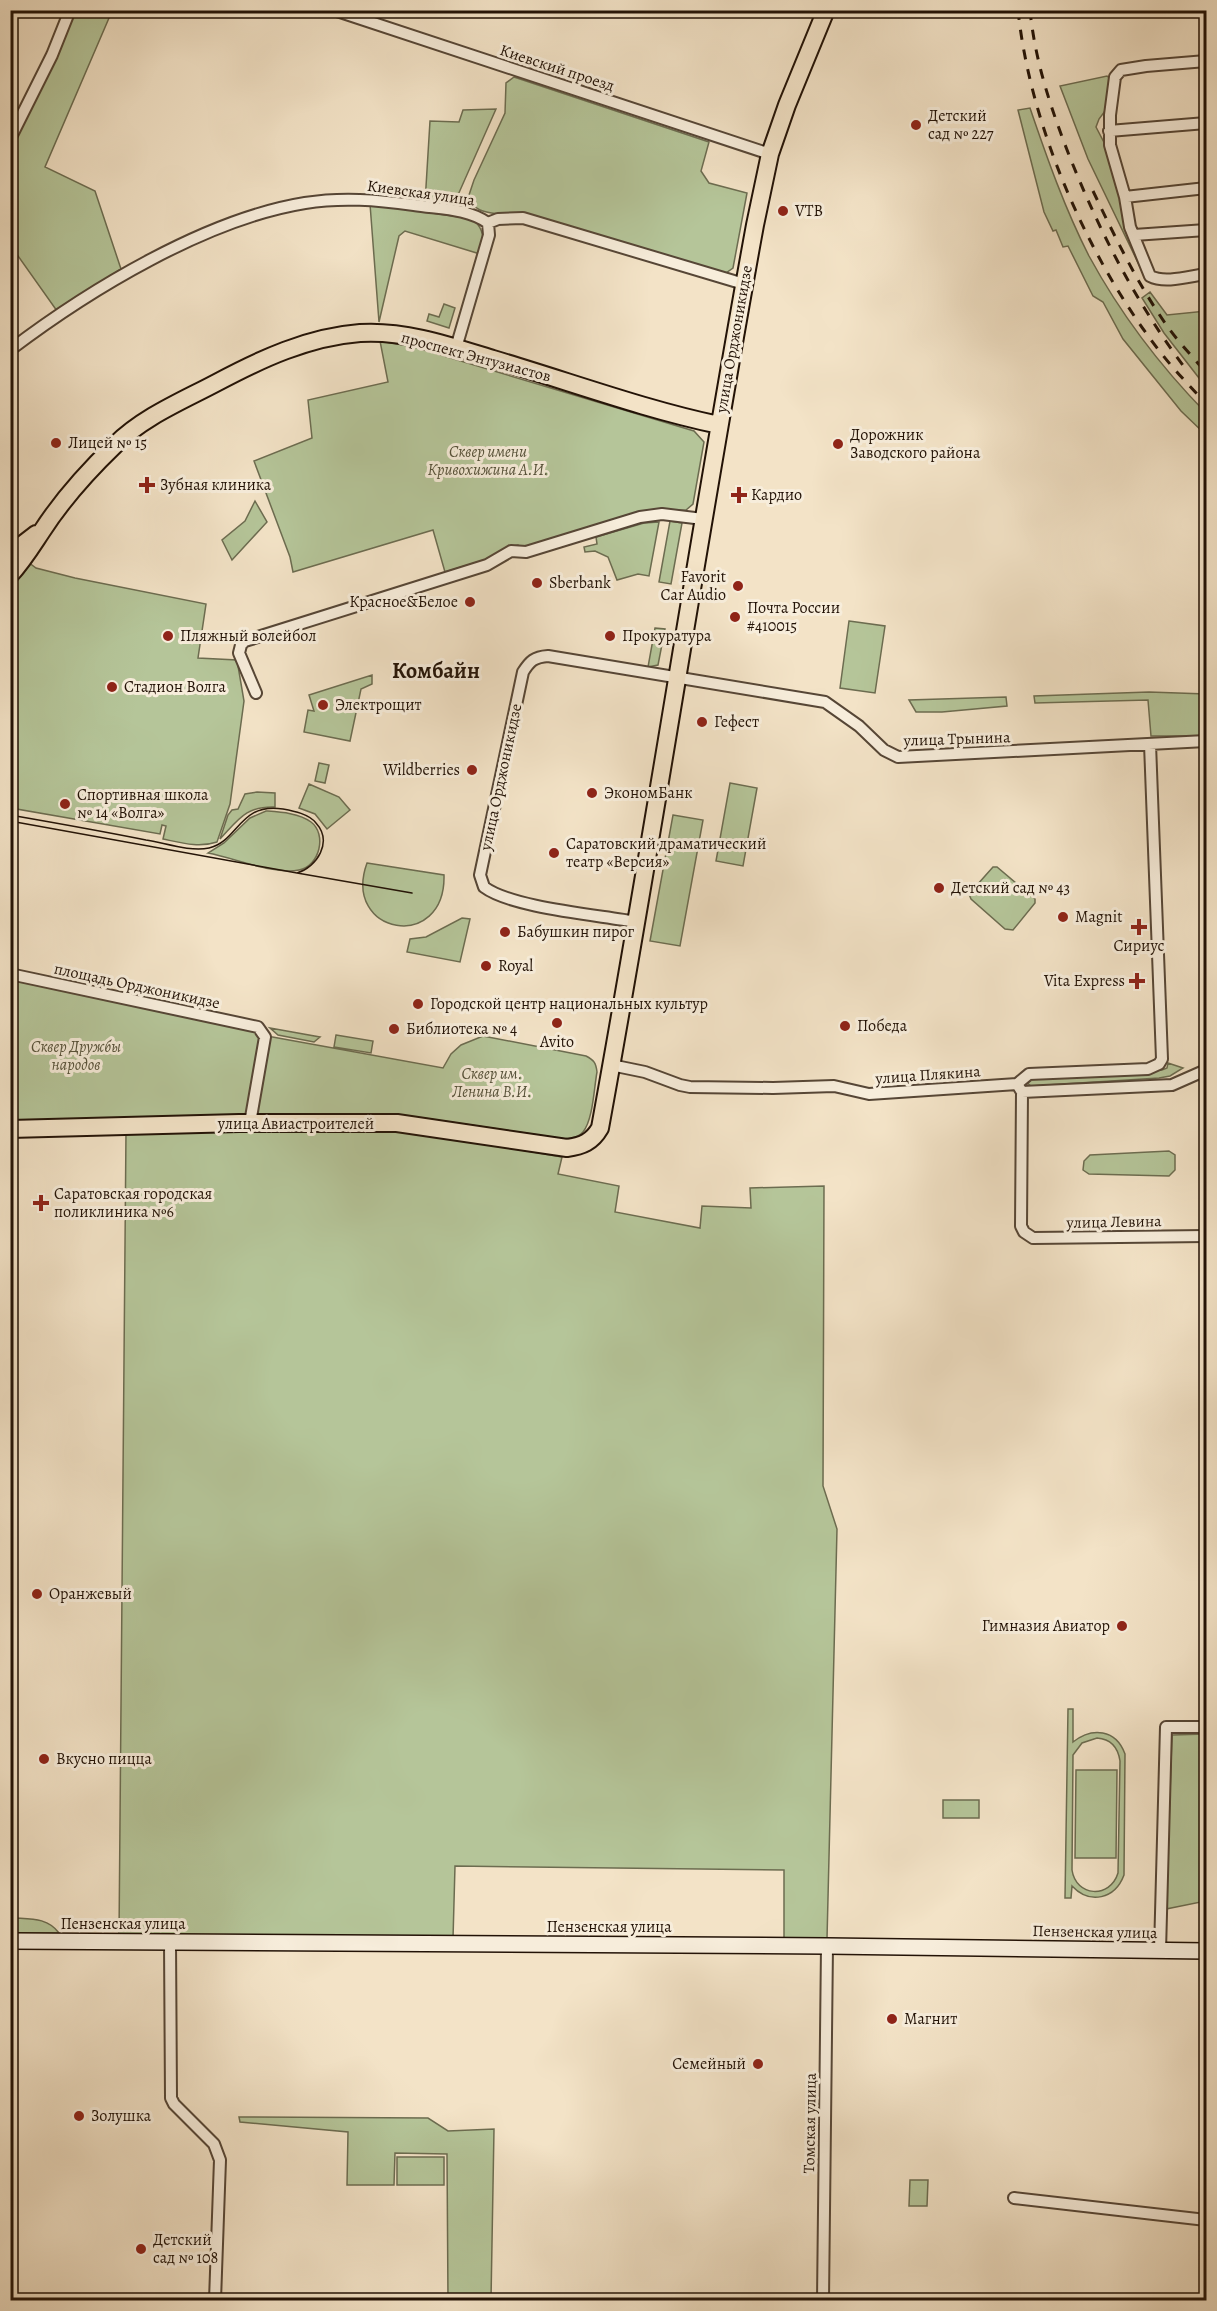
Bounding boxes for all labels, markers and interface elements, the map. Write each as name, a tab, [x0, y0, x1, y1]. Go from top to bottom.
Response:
street label: Киевский проезд	[497, 39, 617, 97]
place label: Детский сад № 227	[928, 105, 994, 145]
marker: Детский сад № 227	[909, 118, 923, 132]
street label: Киевская улица	[366, 175, 477, 212]
place label: VTB	[794, 200, 823, 222]
marker: VTB	[776, 204, 790, 218]
street label: улица Орджоникидзе	[710, 263, 758, 416]
street label: проспект Энтузиастов	[399, 326, 553, 388]
place label: Дорожник Заводского района	[850, 424, 981, 464]
place label: Лицей № 15	[68, 432, 147, 454]
marker: Лицей № 15	[49, 436, 63, 450]
marker: Дорожник Заводского района	[831, 437, 845, 451]
park label: Сквер имени Кривохижина А.И.	[427, 441, 549, 481]
place label: Зубная клиника	[160, 474, 272, 496]
marker: Зубная клиника	[138, 476, 156, 494]
place label: Кардио	[751, 484, 802, 506]
marker: Кардио	[732, 488, 746, 502]
place label: Favorit Car Audio	[660, 566, 726, 606]
place label: Sberbank	[549, 572, 611, 594]
marker: Sberbank	[530, 576, 544, 590]
marker: Favorit Car Audio	[731, 579, 745, 593]
place label: Красное&Белое	[349, 591, 458, 613]
marker: Красное&Белое	[463, 595, 477, 609]
place label: Почта России #410015	[747, 597, 840, 637]
marker: Почта России #410015	[728, 610, 742, 624]
place label: Пляжный волейбол	[180, 625, 316, 647]
place label: Прокуратура	[622, 625, 712, 647]
marker: Пляжный волейбол	[161, 629, 175, 643]
marker: Прокуратура	[603, 629, 617, 643]
district label: Комбайн	[392, 656, 480, 686]
place label: Стадион Волга	[124, 676, 226, 698]
marker: Стадион Волга	[105, 680, 119, 694]
place label: Электрощит	[335, 694, 422, 716]
marker: Электрощит	[316, 698, 330, 712]
street label: улица Орджоникидзе	[474, 702, 527, 853]
place label: Гефест	[714, 711, 759, 733]
marker: Гефест	[695, 715, 709, 729]
street label: улица Трынина	[902, 726, 1011, 752]
place label: Wildberries	[382, 759, 460, 781]
marker: Wildberries	[465, 763, 479, 777]
place label: ЭкономБанк	[604, 782, 693, 804]
place label: Спортивная школа № 14 «Волга»	[77, 784, 209, 824]
marker: ЭкономБанк	[585, 786, 599, 800]
marker: Спортивная школа № 14 «Волга»	[58, 797, 72, 811]
place label: Саратовский драматический театр «Версия»	[566, 833, 766, 873]
marker: Саратовский драматический театр «Версия»	[547, 846, 561, 860]
place label: Детский сад № 43	[951, 877, 1070, 899]
marker: Детский сад № 43	[932, 881, 946, 895]
place label: Magnit	[1075, 906, 1122, 928]
marker: Magnit	[1056, 910, 1070, 924]
marker: Сириус	[1132, 920, 1146, 934]
place label: Бабушкин пирог	[517, 921, 635, 943]
marker: Бабушкин пирог	[498, 925, 512, 939]
place label: Сириус	[1114, 935, 1164, 957]
place label: Royal	[498, 955, 533, 977]
street label: площадь Орджоникидзе	[52, 958, 222, 1014]
marker: Royal	[479, 959, 493, 973]
place label: Vita Express	[1043, 970, 1125, 992]
marker: Vita Express	[1130, 974, 1144, 988]
place label: Городской центр национальных культур	[430, 993, 708, 1015]
marker: Городской центр национальных культур	[411, 997, 425, 1011]
place label: Победа	[857, 1015, 908, 1037]
marker: Avito	[550, 1016, 564, 1030]
place label: Библиотека № 4	[406, 1018, 517, 1040]
marker: Победа	[838, 1019, 852, 1033]
marker: Библиотека № 4	[387, 1022, 401, 1036]
place label: Avito	[539, 1031, 574, 1053]
park label: Сквер Дружбы народов	[31, 1036, 121, 1076]
street label: улица Плякина	[874, 1060, 982, 1090]
park label: Сквер им. Ленина В.И.	[451, 1063, 532, 1103]
street label: улица Авиастроителей	[217, 1113, 374, 1135]
place label: Саратовская городская поликлиника №6	[54, 1183, 213, 1223]
marker: Саратовская городская поликлиника №6	[32, 1194, 50, 1212]
street label: улица Левина	[1065, 1210, 1162, 1234]
place label: Оранжевый	[49, 1583, 132, 1605]
marker: Оранжевый	[30, 1587, 44, 1601]
place label: Гимназия Авиатор	[982, 1615, 1110, 1637]
marker: Гимназия Авиатор	[1115, 1619, 1129, 1633]
place label: Вкусно пицца	[56, 1748, 152, 1770]
marker: Вкусно пицца	[37, 1752, 51, 1766]
street label: Пензенская улица	[60, 1913, 186, 1935]
street label: Пензенская улица	[546, 1916, 672, 1938]
street label: Пензенская улица	[1032, 1920, 1158, 1944]
place label: Магнит	[904, 2008, 957, 2030]
marker: Магнит	[885, 2012, 899, 2026]
place label: Семейный	[672, 2053, 746, 2075]
marker: Семейный	[751, 2057, 765, 2071]
street label: Томская улица	[798, 2072, 822, 2173]
place label: Золушка	[91, 2105, 152, 2127]
marker: Золушка	[72, 2109, 86, 2123]
place label: Детский сад № 108	[153, 2229, 218, 2269]
marker: Детский сад № 108	[134, 2242, 148, 2256]

